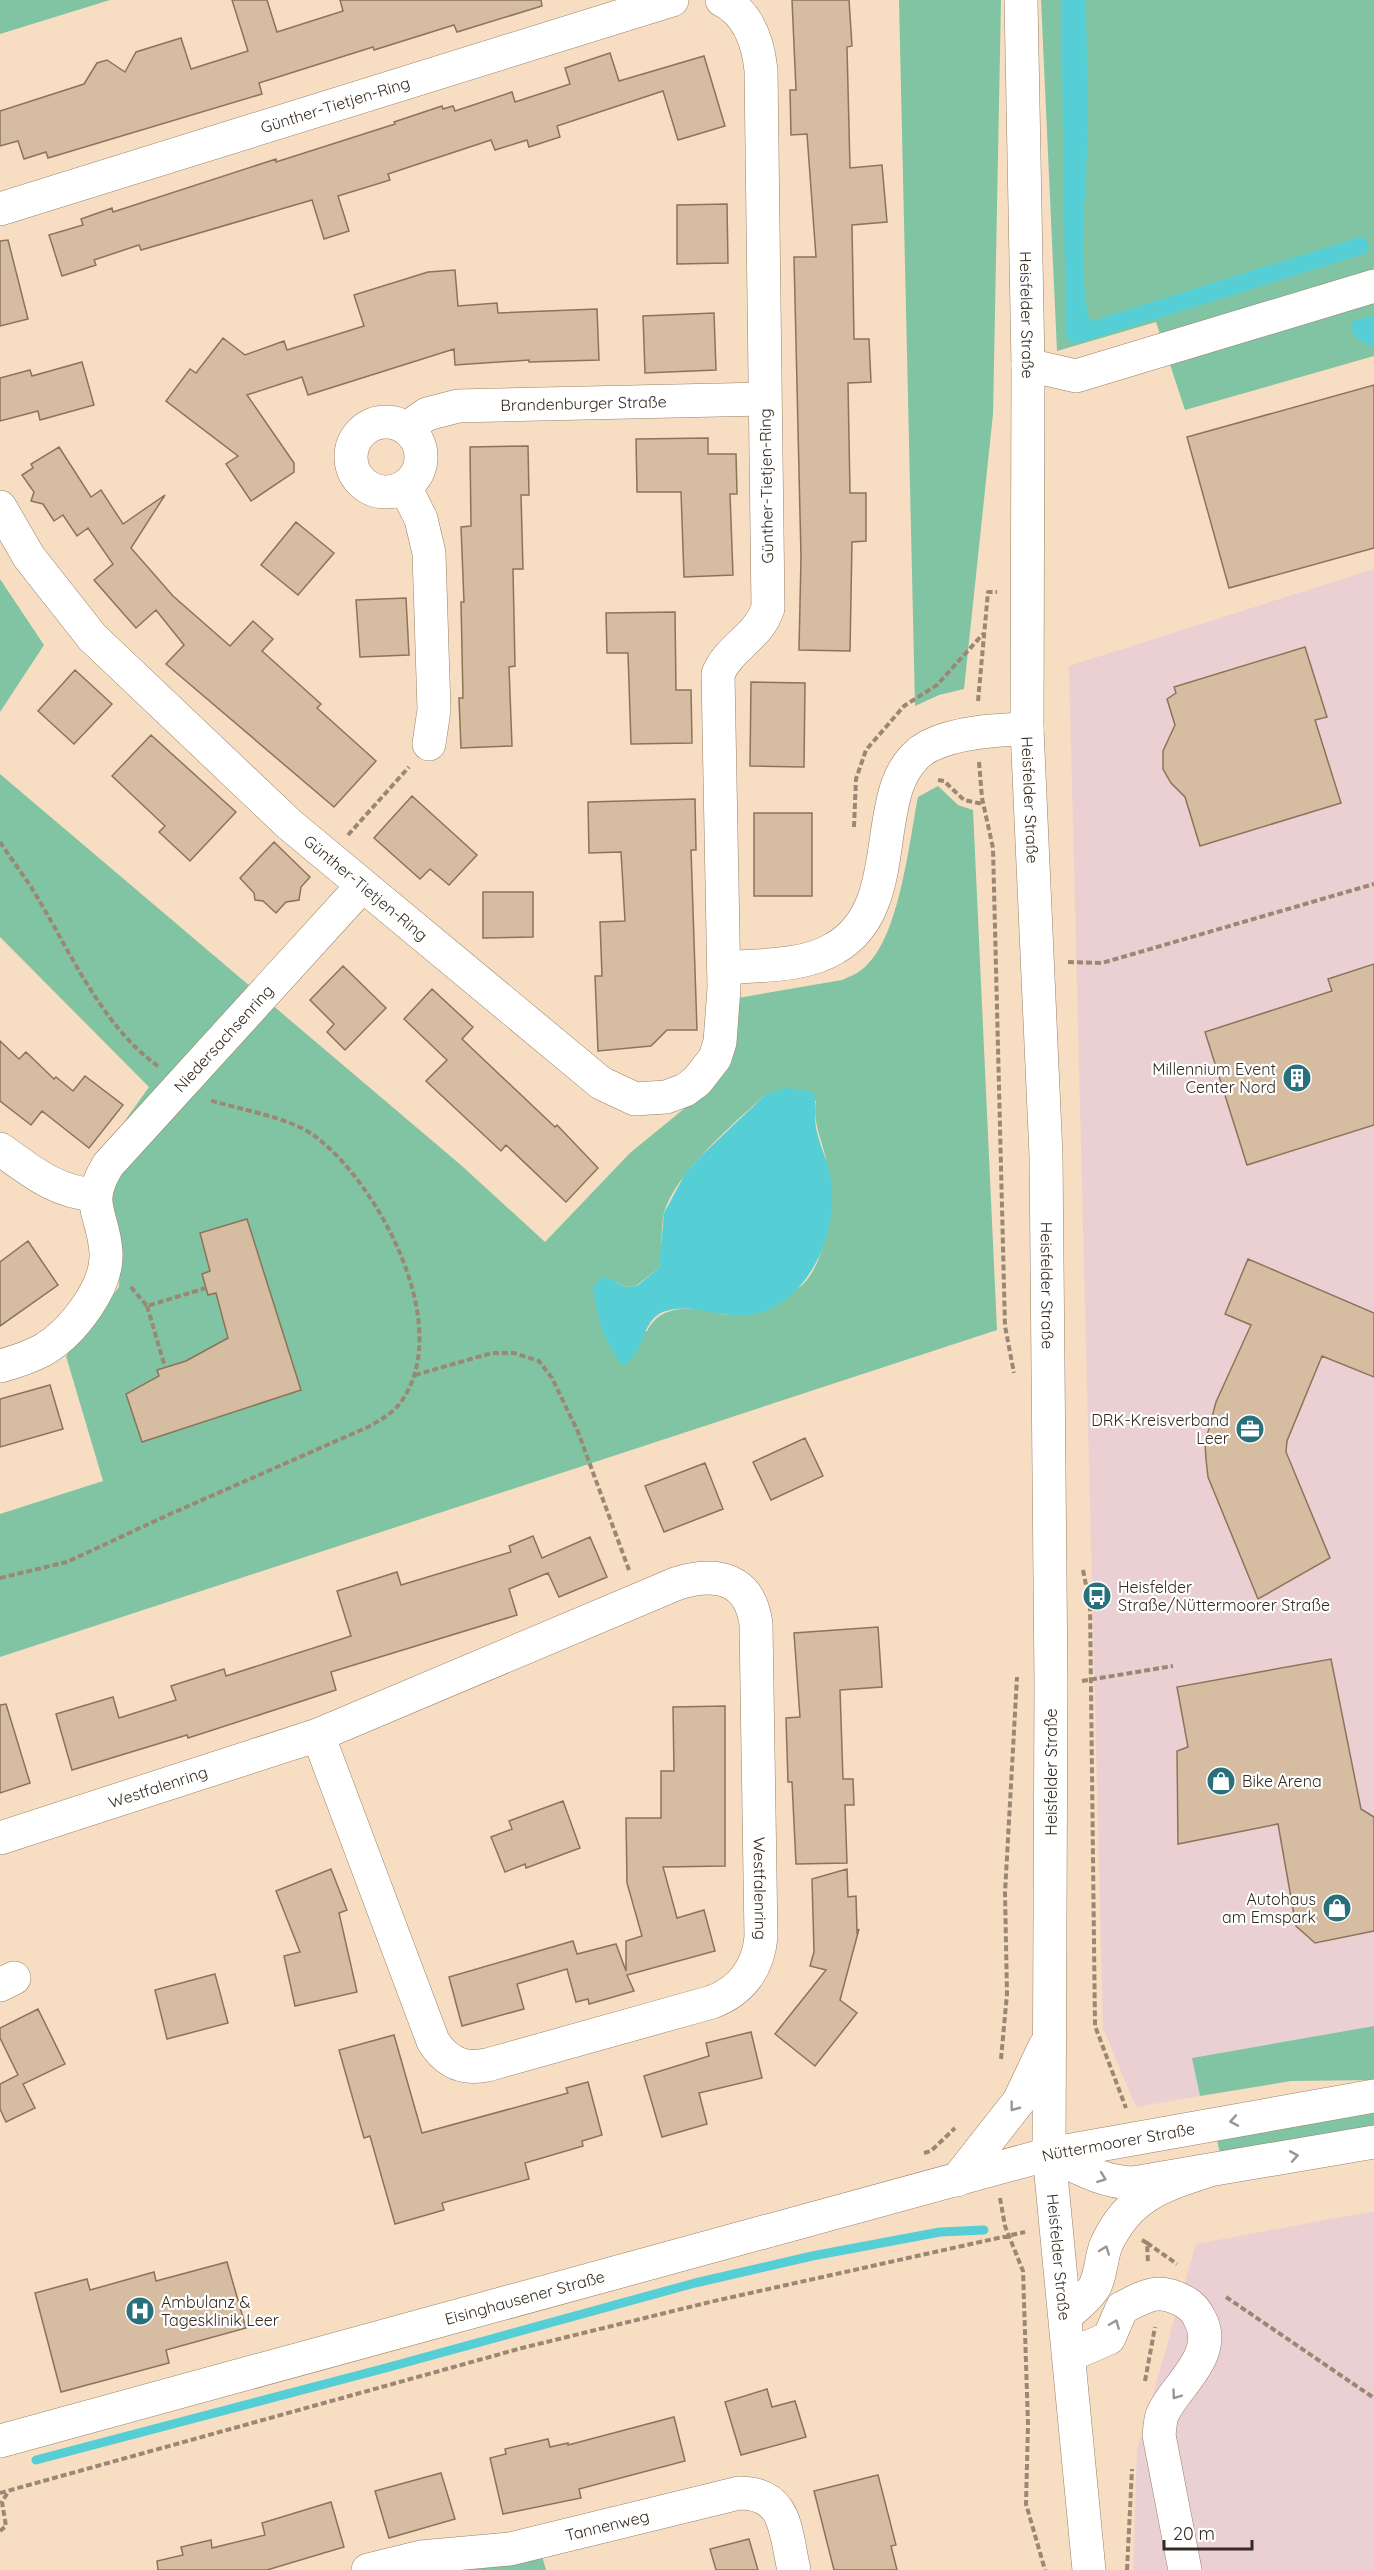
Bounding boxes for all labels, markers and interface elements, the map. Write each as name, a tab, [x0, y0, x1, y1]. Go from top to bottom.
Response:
street label: Günther-Tietjen-Ring	[258, 72, 412, 137]
street label: Heisfelder Straße	[1016, 251, 1038, 379]
street label: Brandenburger Straße	[500, 391, 667, 415]
street label: Günther-Tietjen-Ring	[755, 408, 777, 564]
street label: Heisfelder Straße	[1017, 736, 1043, 864]
street label: Günther-Tietjen-Ring	[300, 830, 432, 945]
street label: Niedersachsenring	[169, 980, 277, 1096]
place label: Millennium Event Center Nord	[1152, 1059, 1276, 1097]
building icon: Millennium Event Center Nord	[1281, 1062, 1313, 1094]
street label: Heisfelder Straße	[1037, 1222, 1058, 1349]
place label: DRK-Kreisverband Leer	[1091, 1410, 1229, 1448]
office icon: DRK-Kreisverband Leer	[1234, 1413, 1266, 1445]
place label: Heisfelder Straße/Nüttermoorer Straße	[1118, 1577, 1330, 1615]
bus stop icon: Heisfelder Straße/Nüttermoorer Straße	[1081, 1580, 1113, 1612]
street label: Heisfelder Straße	[1041, 1708, 1061, 1836]
street label: Westfalenring	[106, 1761, 210, 1812]
shop icon: Bike Arena	[1205, 1765, 1237, 1797]
place label: Bike Arena	[1242, 1771, 1322, 1791]
street label: Westfalenring	[749, 1837, 771, 1940]
place label: Autohaus am Emspark	[1222, 1889, 1316, 1927]
shop icon: Autohaus am Emspark	[1321, 1892, 1353, 1924]
one-way arrow	[1010, 2101, 1021, 2112]
one-way arrow	[1229, 2114, 1239, 2127]
street label: Nüttermoorer Straße	[1040, 2118, 1196, 2166]
one-way arrow	[1289, 2150, 1299, 2163]
one-way arrow	[1097, 2171, 1107, 2184]
street label: Heisfelder Straße	[1043, 2193, 1075, 2321]
one-way arrow	[1098, 2245, 1111, 2256]
street label: Eisinghausener Straße	[443, 2266, 607, 2329]
place label: Ambulanz & Tagesklinik Leer	[161, 2292, 279, 2330]
hospital icon: Ambulanz & Tagesklinik Leer	[124, 2295, 156, 2327]
one-way arrow	[1108, 2319, 1120, 2330]
one-way arrow	[1172, 2389, 1183, 2400]
street label: Tannenweg	[563, 2505, 651, 2545]
scale bar	[1164, 2513, 1252, 2551]
text: 20 m	[1173, 2522, 1215, 2545]

